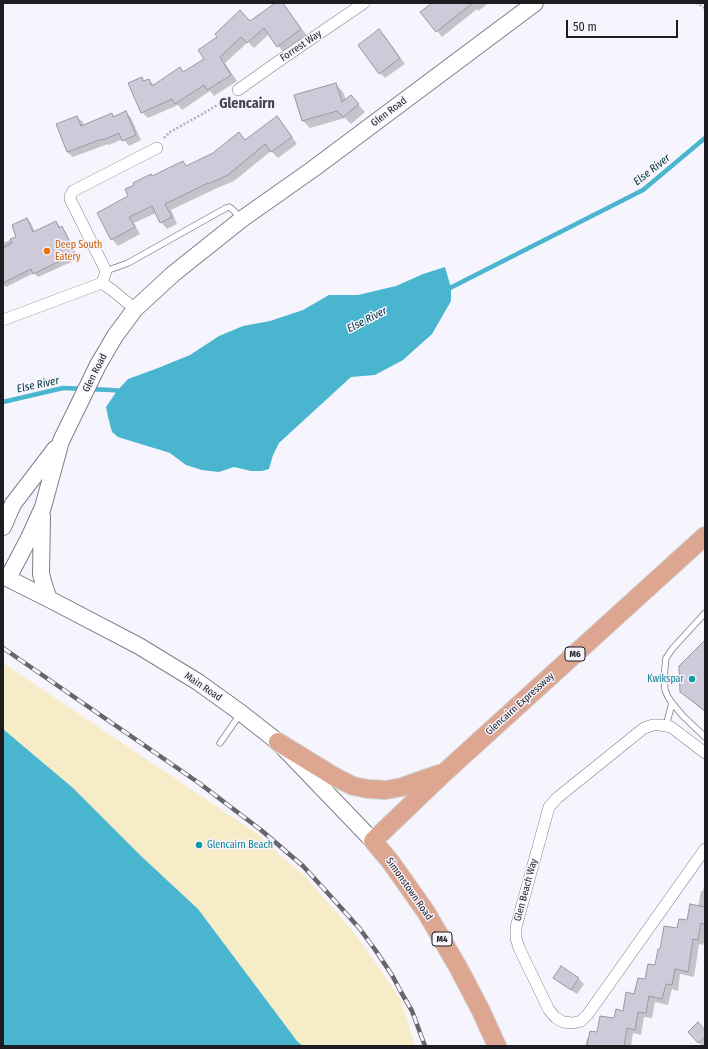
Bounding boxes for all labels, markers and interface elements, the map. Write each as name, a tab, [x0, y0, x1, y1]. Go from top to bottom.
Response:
scale bar	[568, 12, 680, 38]
text: 50 m	[573, 20, 597, 34]
street label: Forrest Way	[278, 28, 324, 64]
street label: Glen Road	[369, 95, 409, 129]
district label: Glencairn	[219, 96, 275, 112]
water label: Else River	[631, 152, 673, 188]
place label: Deep South Eatery	[55, 239, 102, 262]
marker: Deep South Eatery	[42, 246, 52, 256]
water label: Else River	[345, 304, 389, 336]
street label: Glen Road	[80, 352, 110, 394]
water label: Else River	[16, 374, 60, 396]
road number: M6	[565, 647, 585, 661]
street label: Main Road	[182, 670, 224, 704]
street label: Glencairn Expressway	[483, 670, 557, 738]
place label: Kwikspar	[647, 673, 684, 685]
marker: Kwikspar	[687, 674, 697, 684]
place label: Glencairn Beach	[207, 839, 273, 851]
marker: Glencairn Beach	[194, 840, 204, 850]
street label: Simonstown Road	[383, 856, 435, 922]
street label: Glen Beach Way	[512, 857, 540, 923]
road number: M4	[432, 932, 452, 946]

